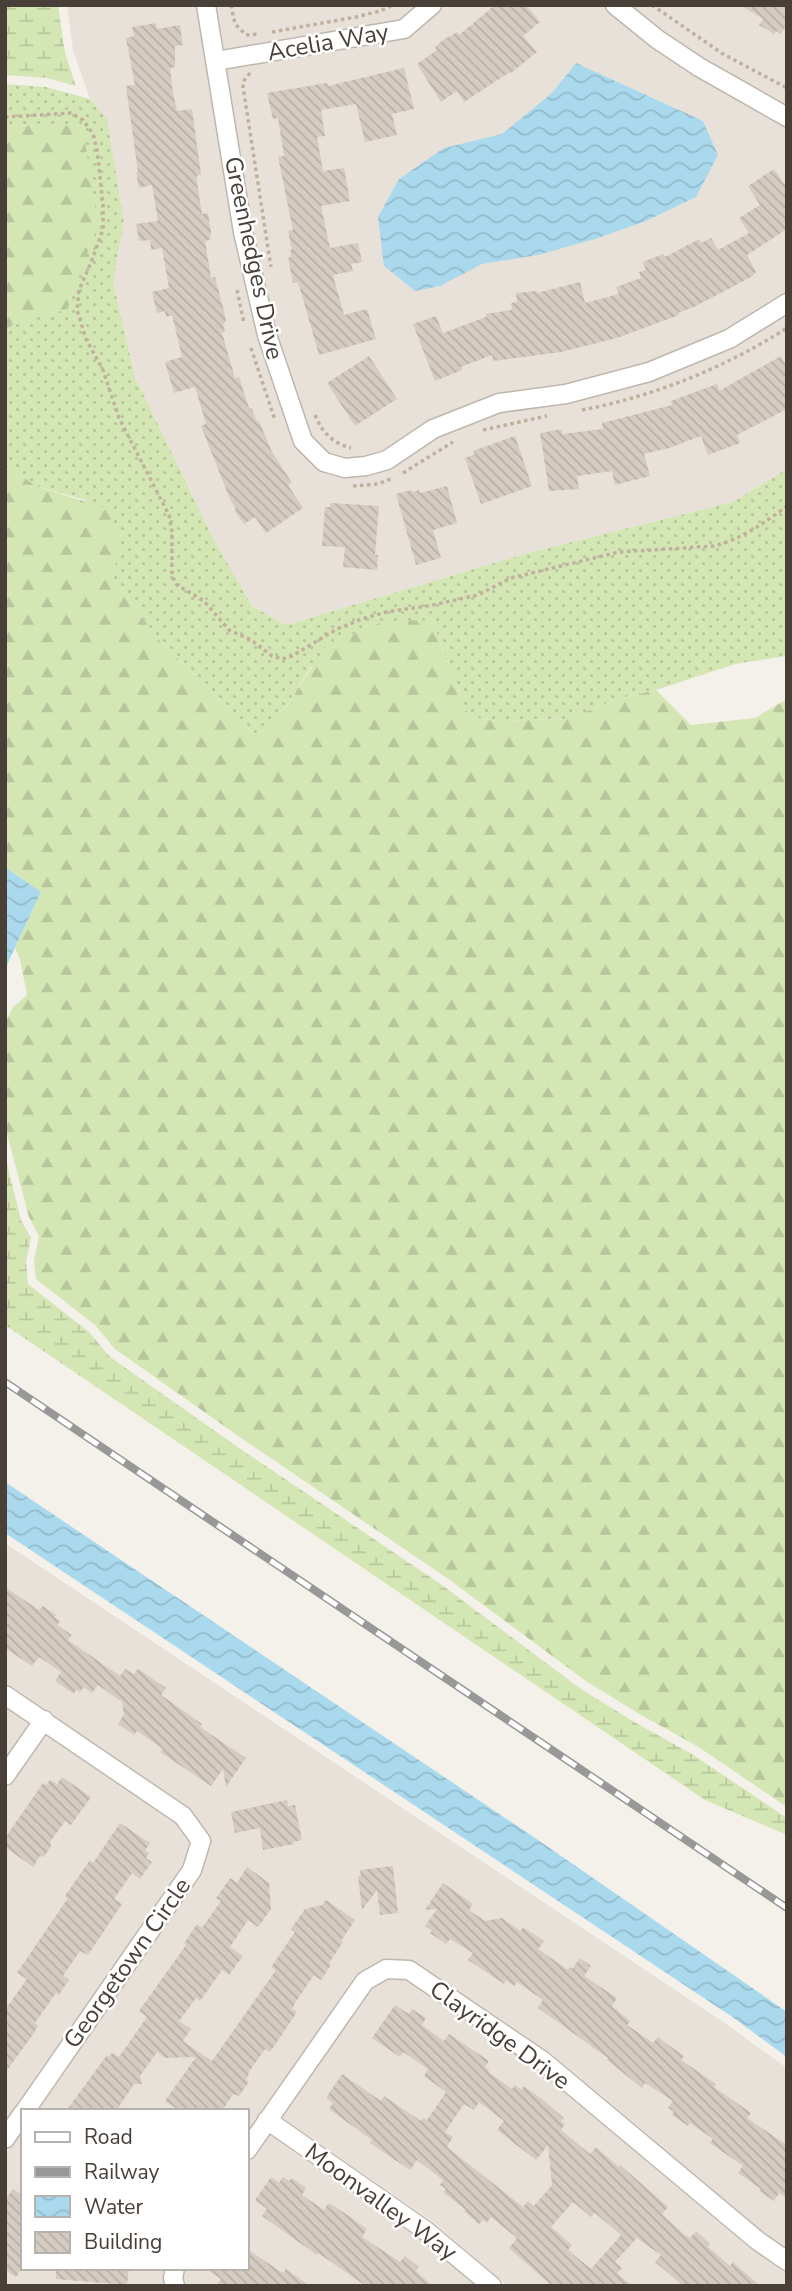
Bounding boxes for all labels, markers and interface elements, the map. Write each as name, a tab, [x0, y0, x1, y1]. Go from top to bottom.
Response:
street label: Acelia Way	[265, 15, 392, 68]
street label: Greenhedges Drive	[217, 153, 291, 363]
street label: Georgetown Circle	[56, 1871, 198, 2055]
street label: Clayridge Drive	[423, 1973, 577, 2097]
legend	[21, 2109, 248, 2270]
text: Road	[84, 2123, 133, 2151]
street label: Moonvalley Way	[298, 2136, 464, 2268]
text: Railway	[84, 2158, 159, 2186]
text: Water	[84, 2193, 143, 2221]
text: Building	[84, 2228, 162, 2256]

